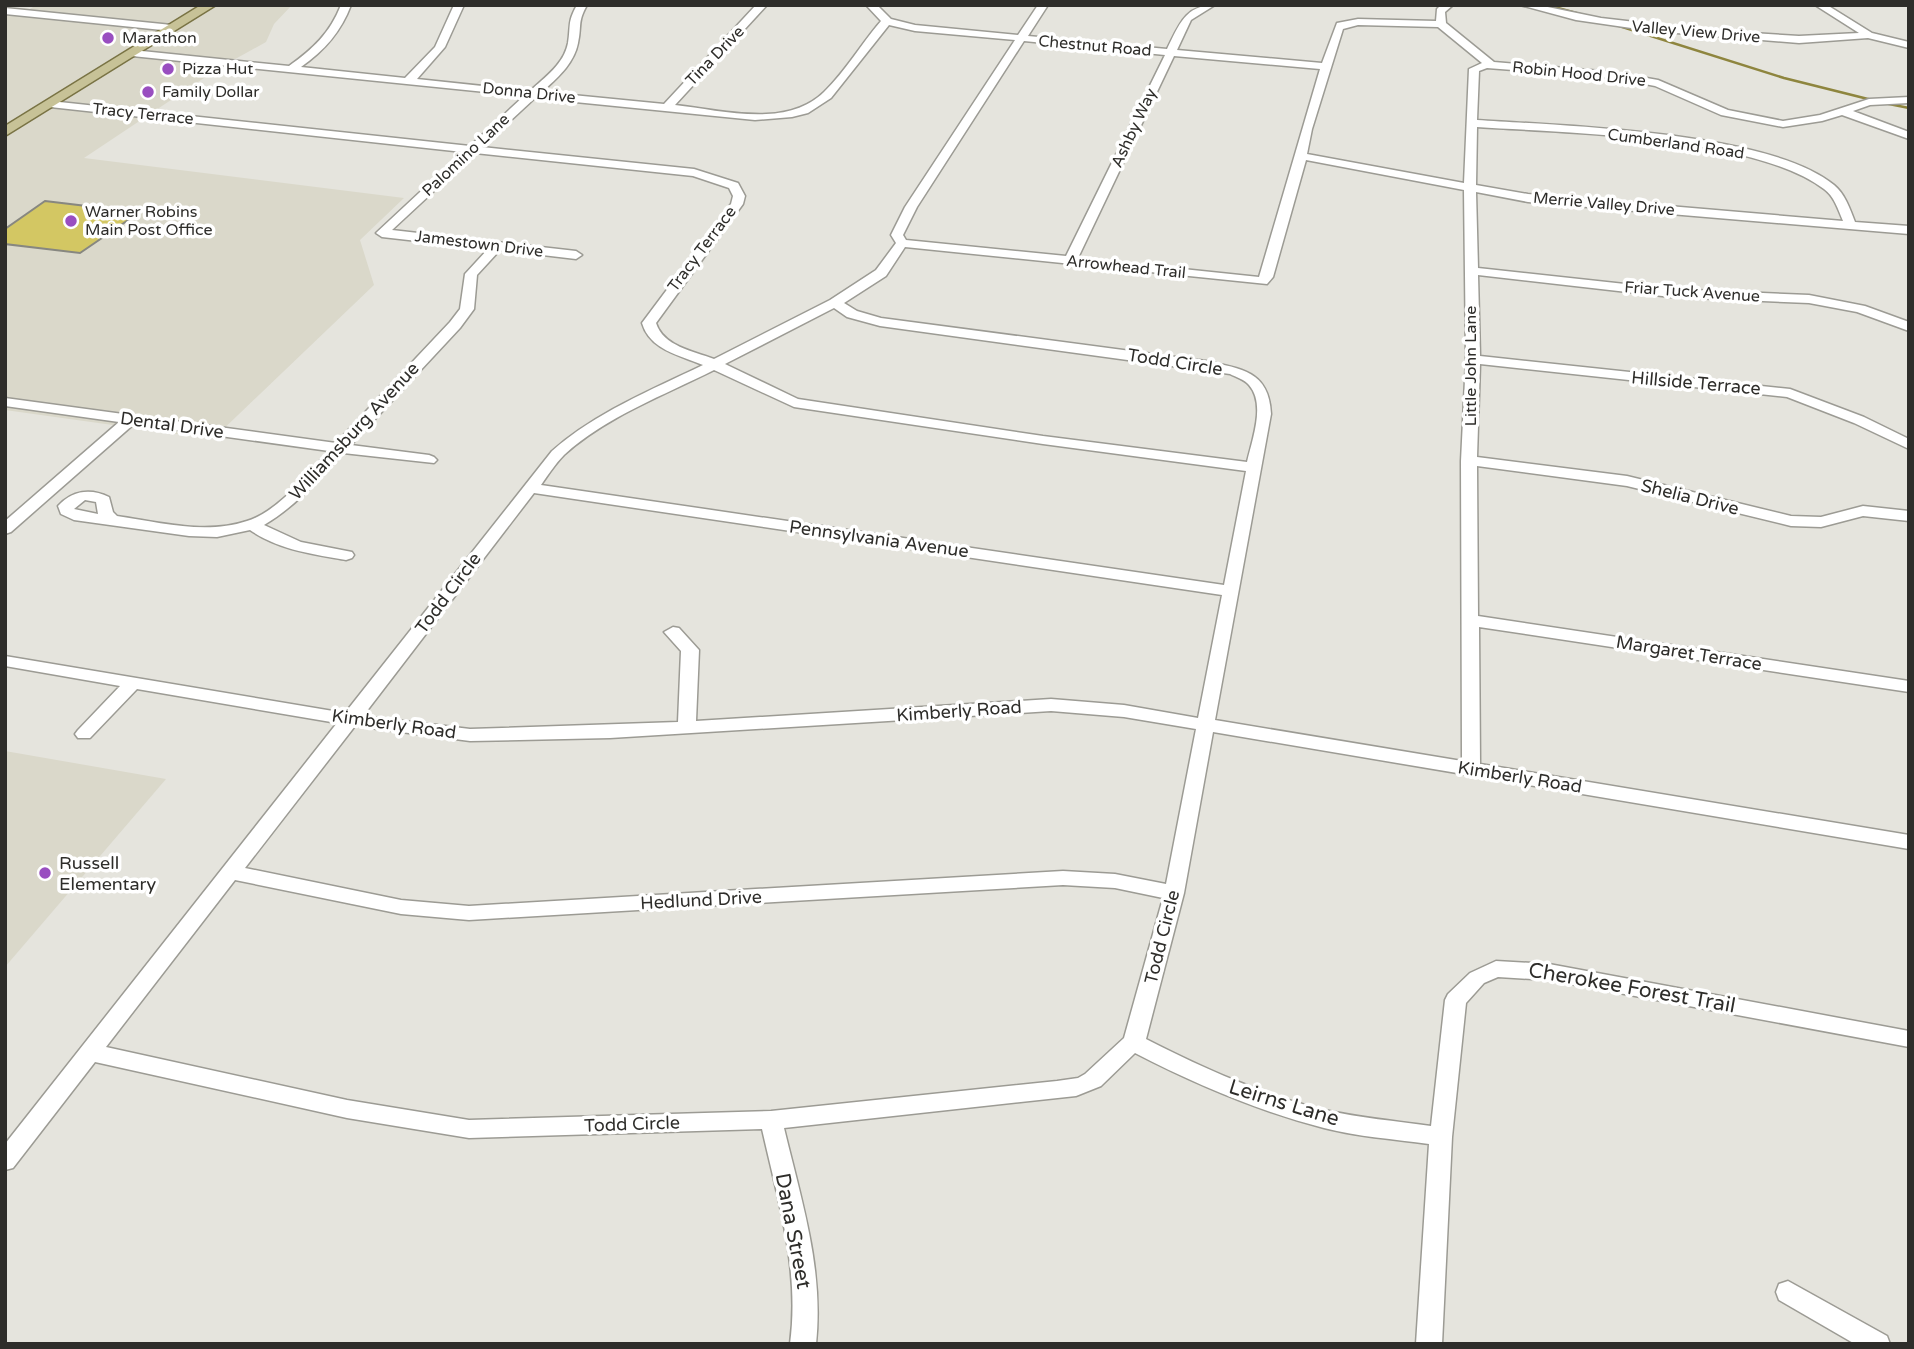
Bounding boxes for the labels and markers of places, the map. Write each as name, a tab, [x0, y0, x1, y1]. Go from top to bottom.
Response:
place label: Marathon	[122, 28, 197, 48]
marker: Marathon	[100, 30, 116, 46]
place label: Pizza Hut	[182, 59, 253, 79]
marker: Pizza Hut	[160, 61, 176, 77]
place label: Family Dollar	[162, 82, 260, 102]
marker: Family Dollar	[140, 84, 156, 100]
place label: Warner Robins Main Post Office	[85, 202, 213, 240]
marker: Warner Robins Main Post Office	[63, 213, 79, 229]
place label: Russell Elementary	[59, 852, 156, 895]
marker: Russell Elementary	[37, 865, 53, 881]

